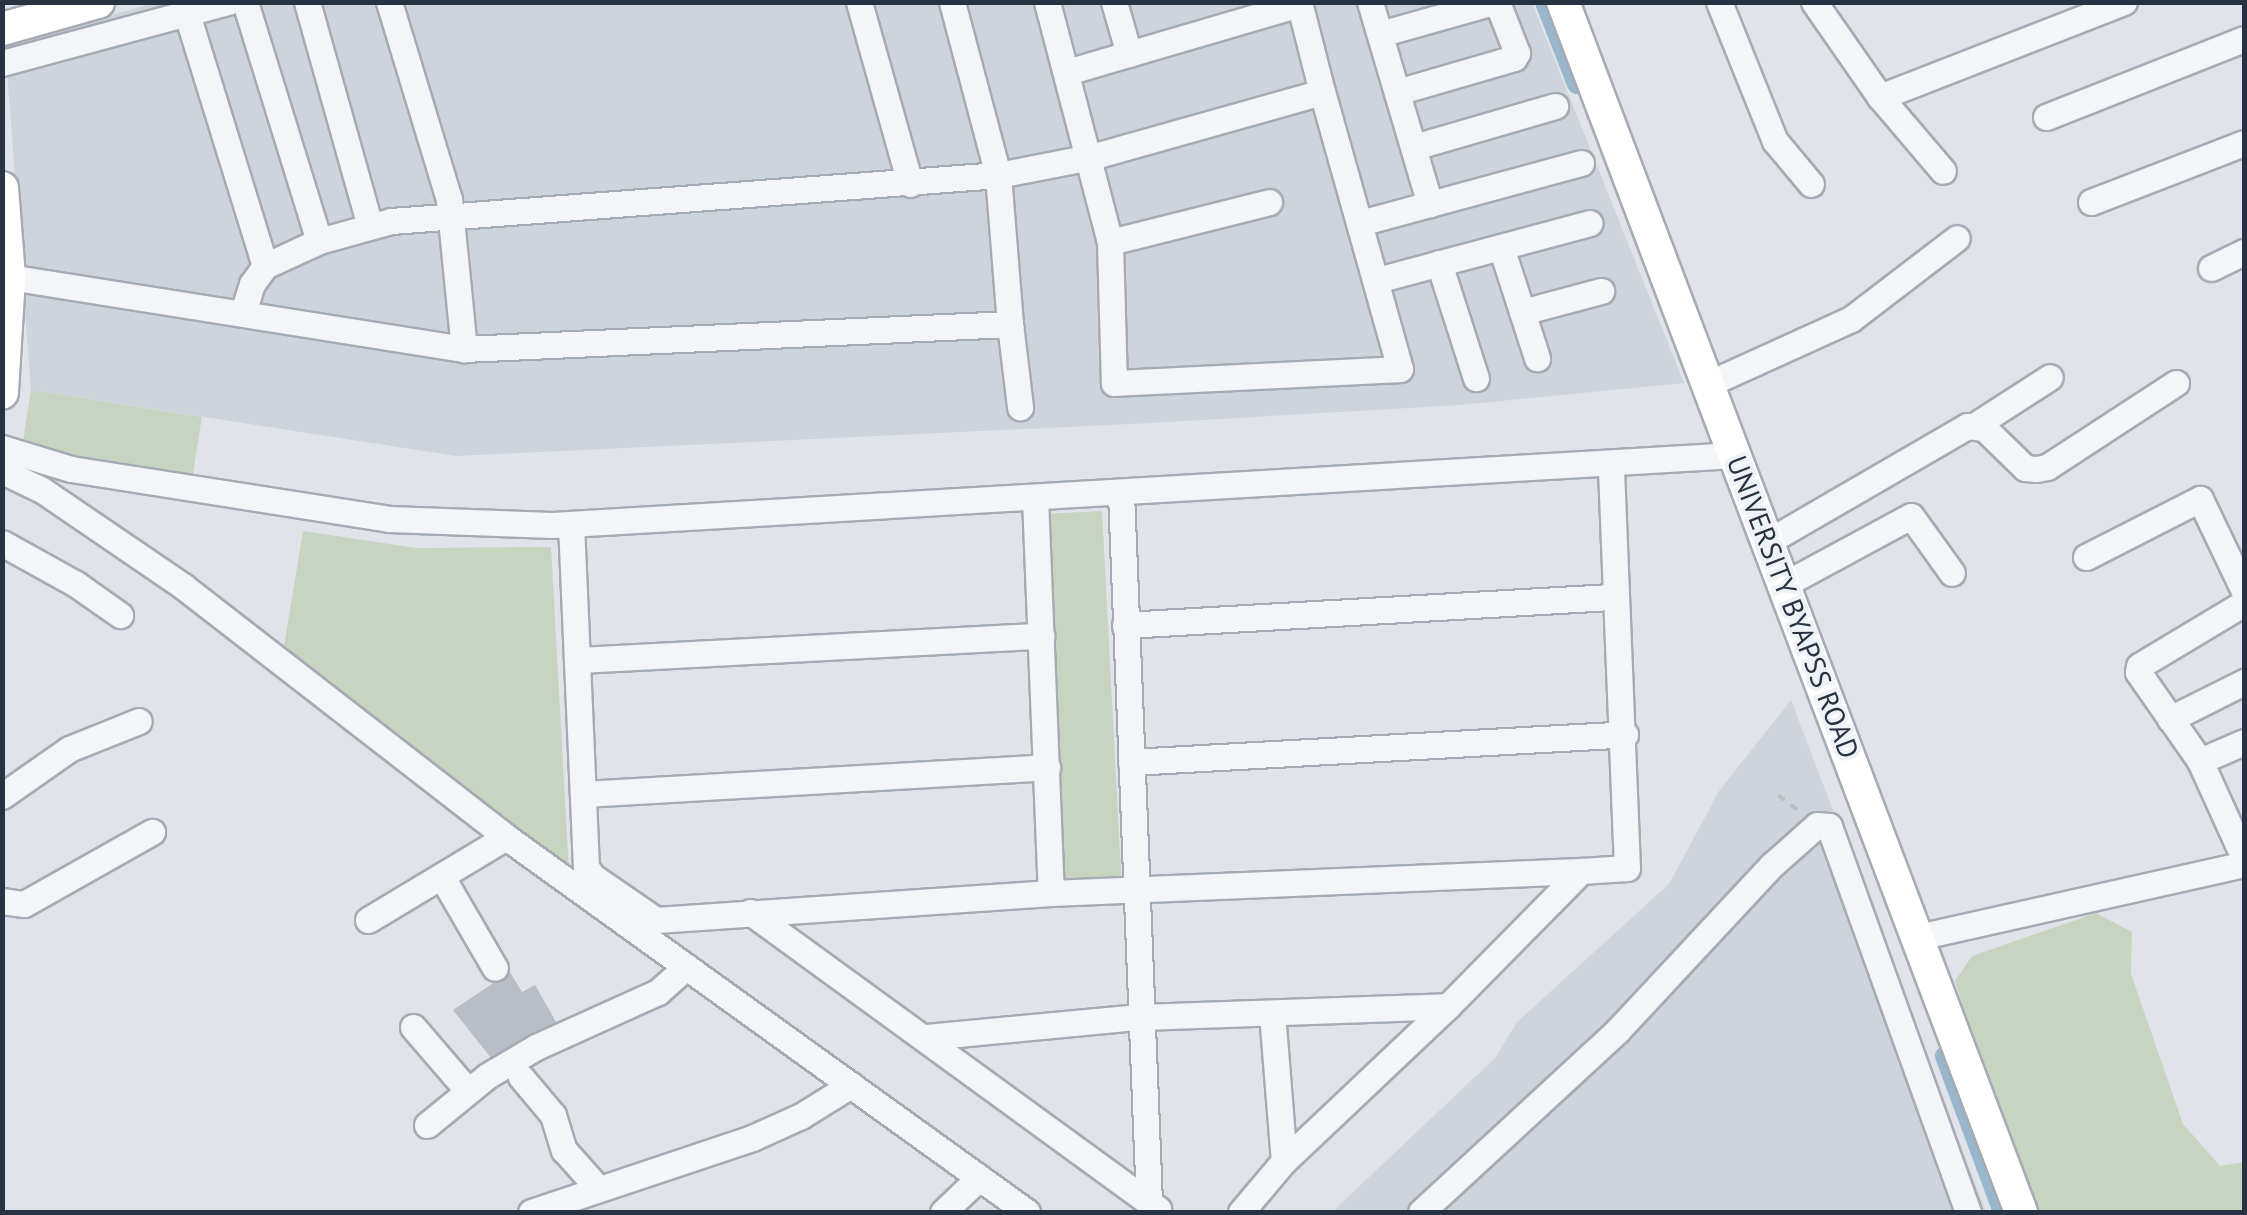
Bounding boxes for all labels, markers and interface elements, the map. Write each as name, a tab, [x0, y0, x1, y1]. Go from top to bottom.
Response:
street label: UNIVERSITY BYAPSS ROAD	[1720, 451, 1866, 763]

